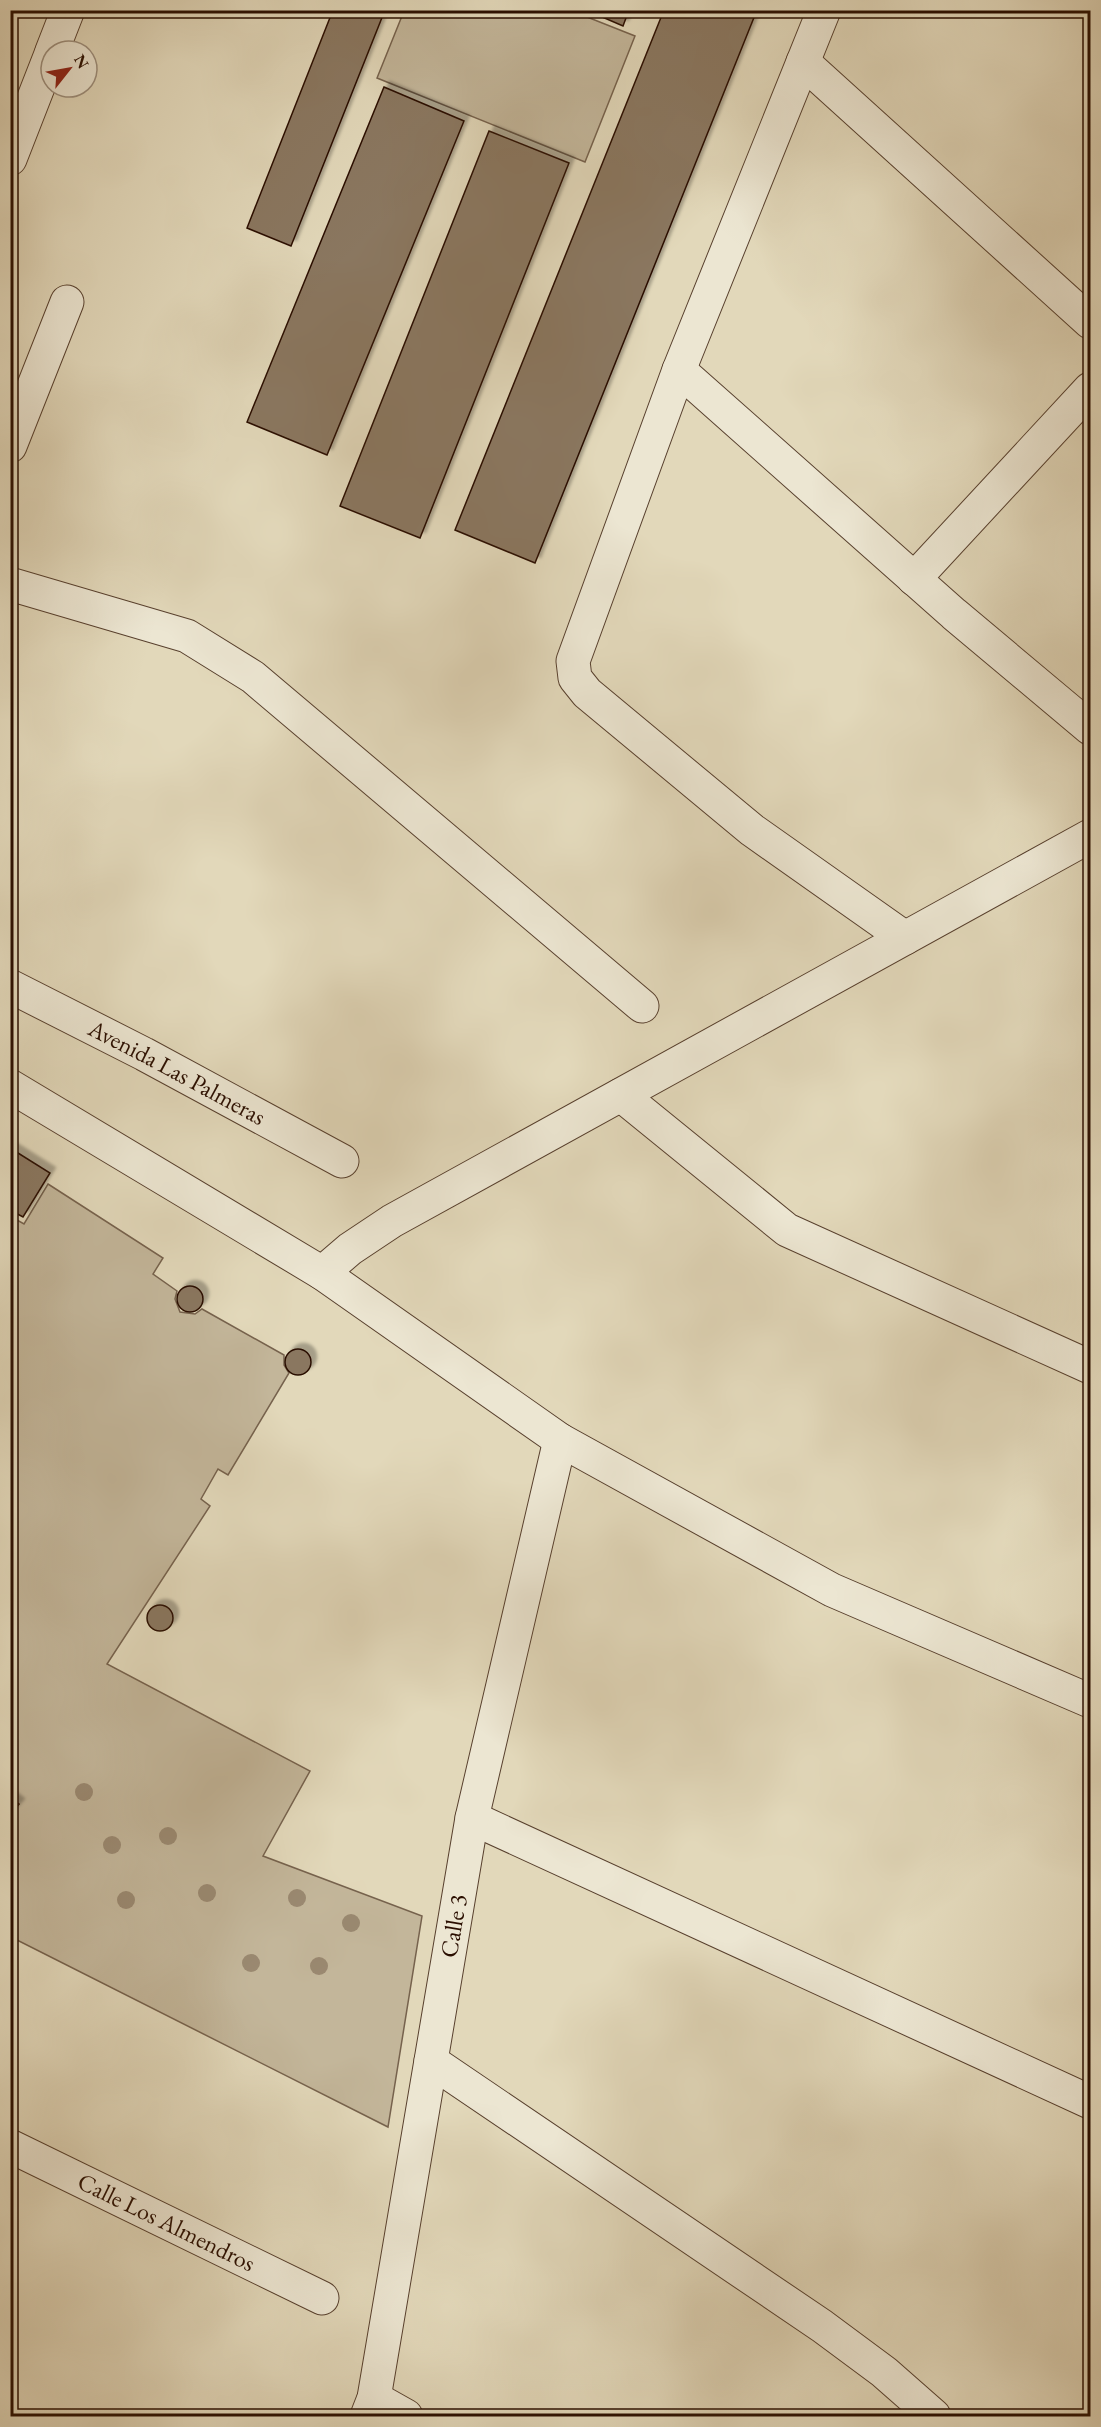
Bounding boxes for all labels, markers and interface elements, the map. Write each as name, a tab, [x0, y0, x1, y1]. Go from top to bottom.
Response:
north arrow	[39, 39, 99, 99]
text: N	[69, 51, 94, 73]
street label: Avenida Las Palmeras	[82, 1012, 271, 1132]
street label: Calle 3	[433, 1892, 474, 1960]
street label: Calle Los Almendros	[73, 2165, 261, 2278]

